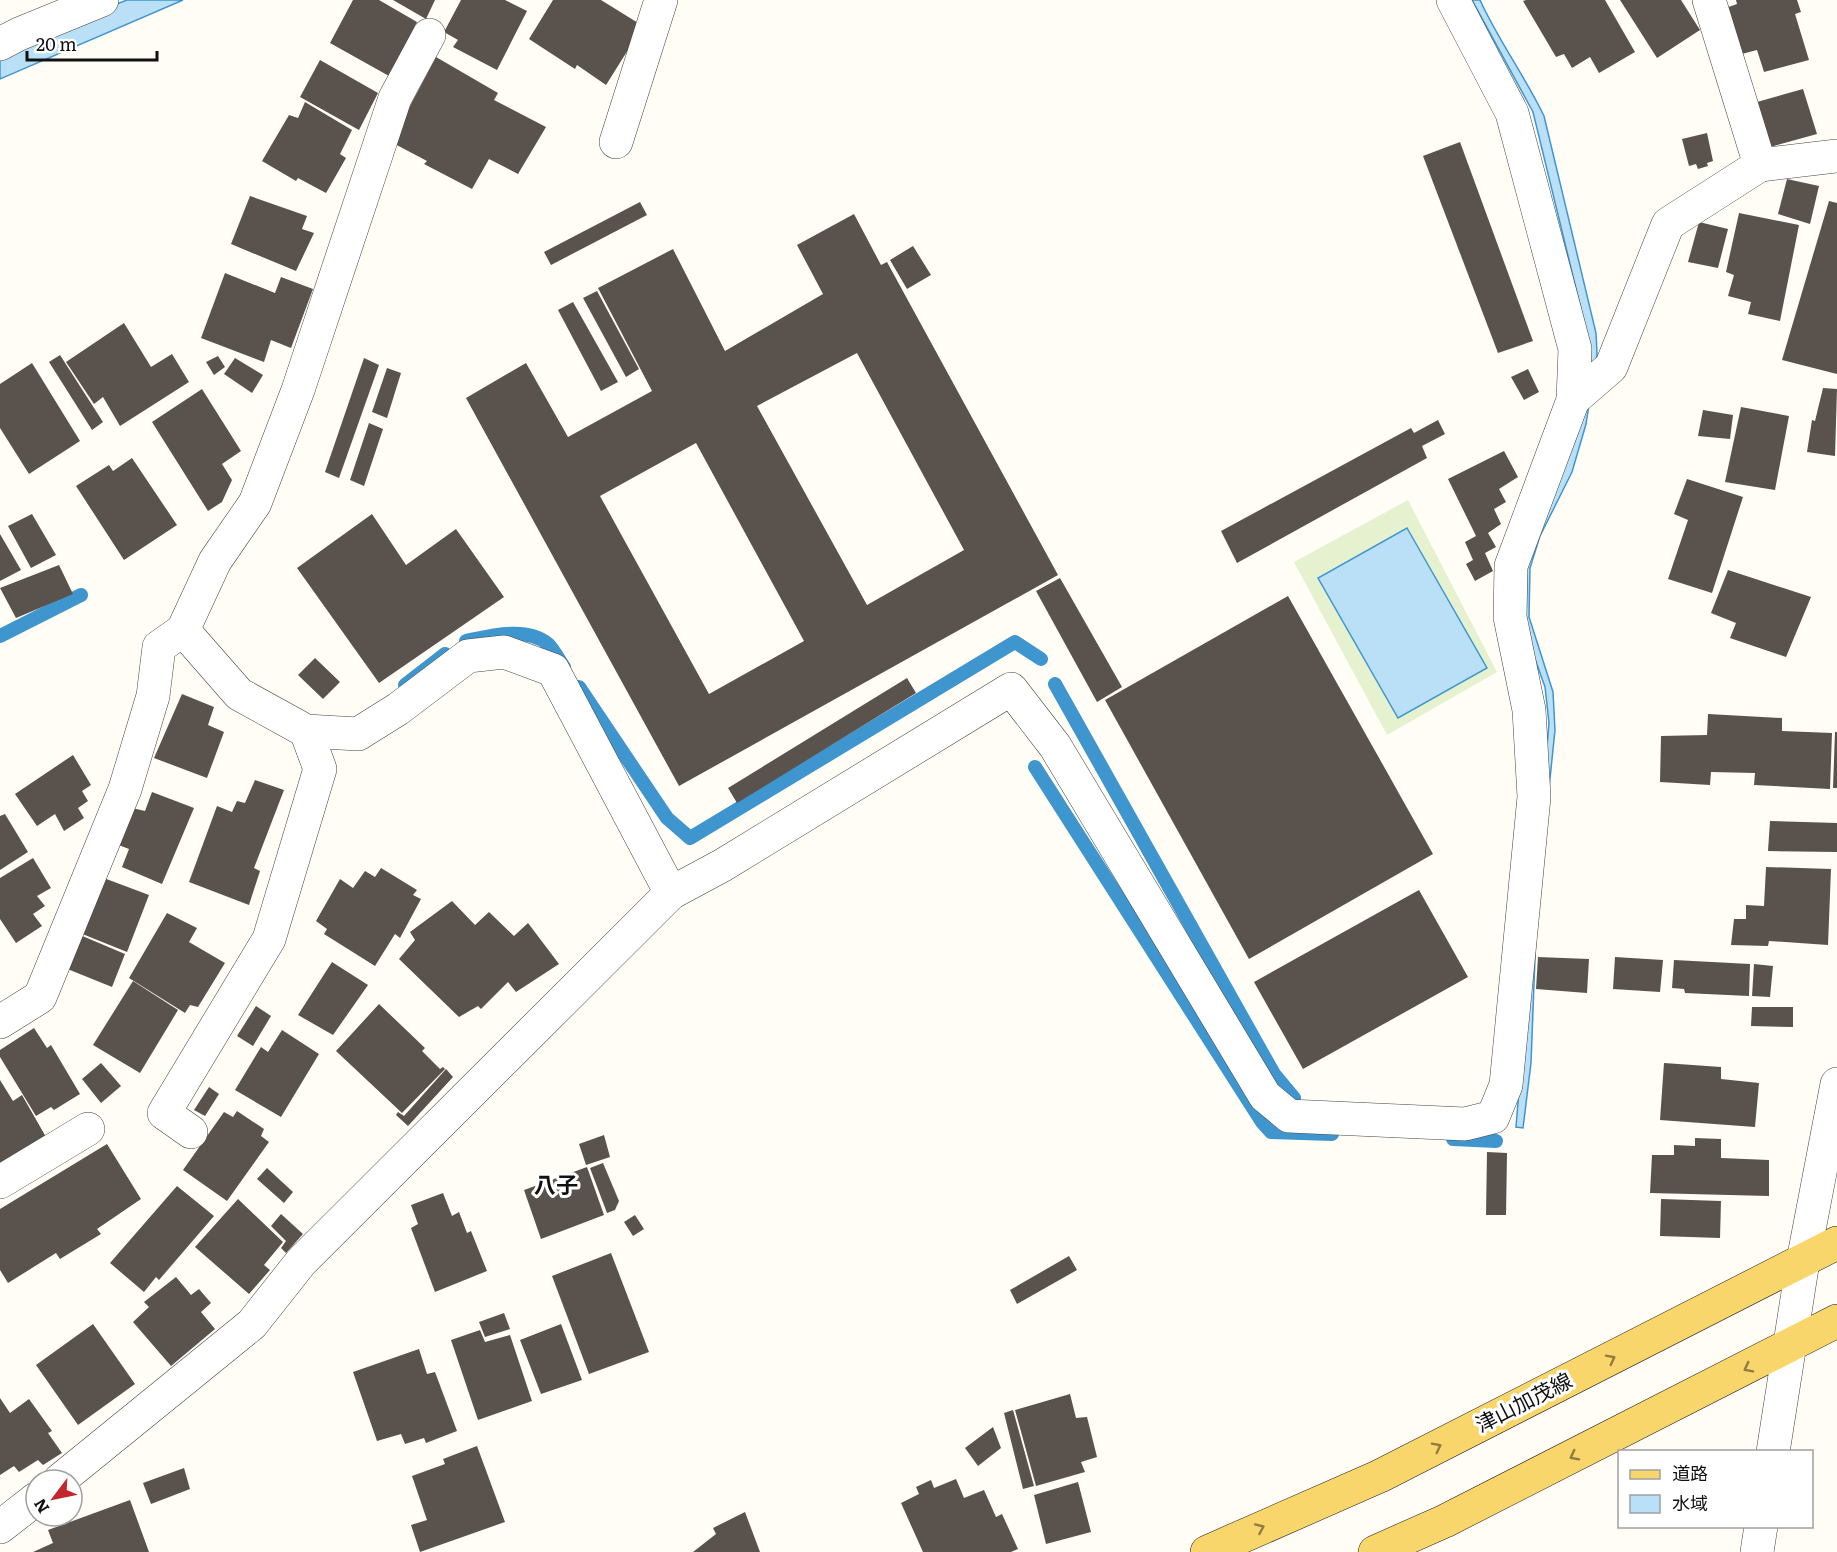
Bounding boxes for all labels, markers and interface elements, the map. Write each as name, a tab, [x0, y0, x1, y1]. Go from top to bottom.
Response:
scale bar	[27, 24, 158, 62]
text: 20 m	[36, 30, 77, 57]
district label: 八子	[534, 1167, 578, 1200]
one-way arrow	[1605, 1354, 1616, 1366]
one-way arrow	[1743, 1360, 1754, 1372]
street label: 津山加茂線	[1469, 1363, 1577, 1438]
one-way arrow	[1431, 1443, 1442, 1454]
one-way arrow	[1569, 1449, 1580, 1460]
legend	[1618, 1450, 1813, 1528]
text: 道路	[1672, 1459, 1708, 1486]
north arrow	[24, 1468, 84, 1528]
text: 水域	[1672, 1489, 1708, 1516]
text: N	[27, 1494, 54, 1519]
one-way arrow	[1254, 1524, 1265, 1536]

